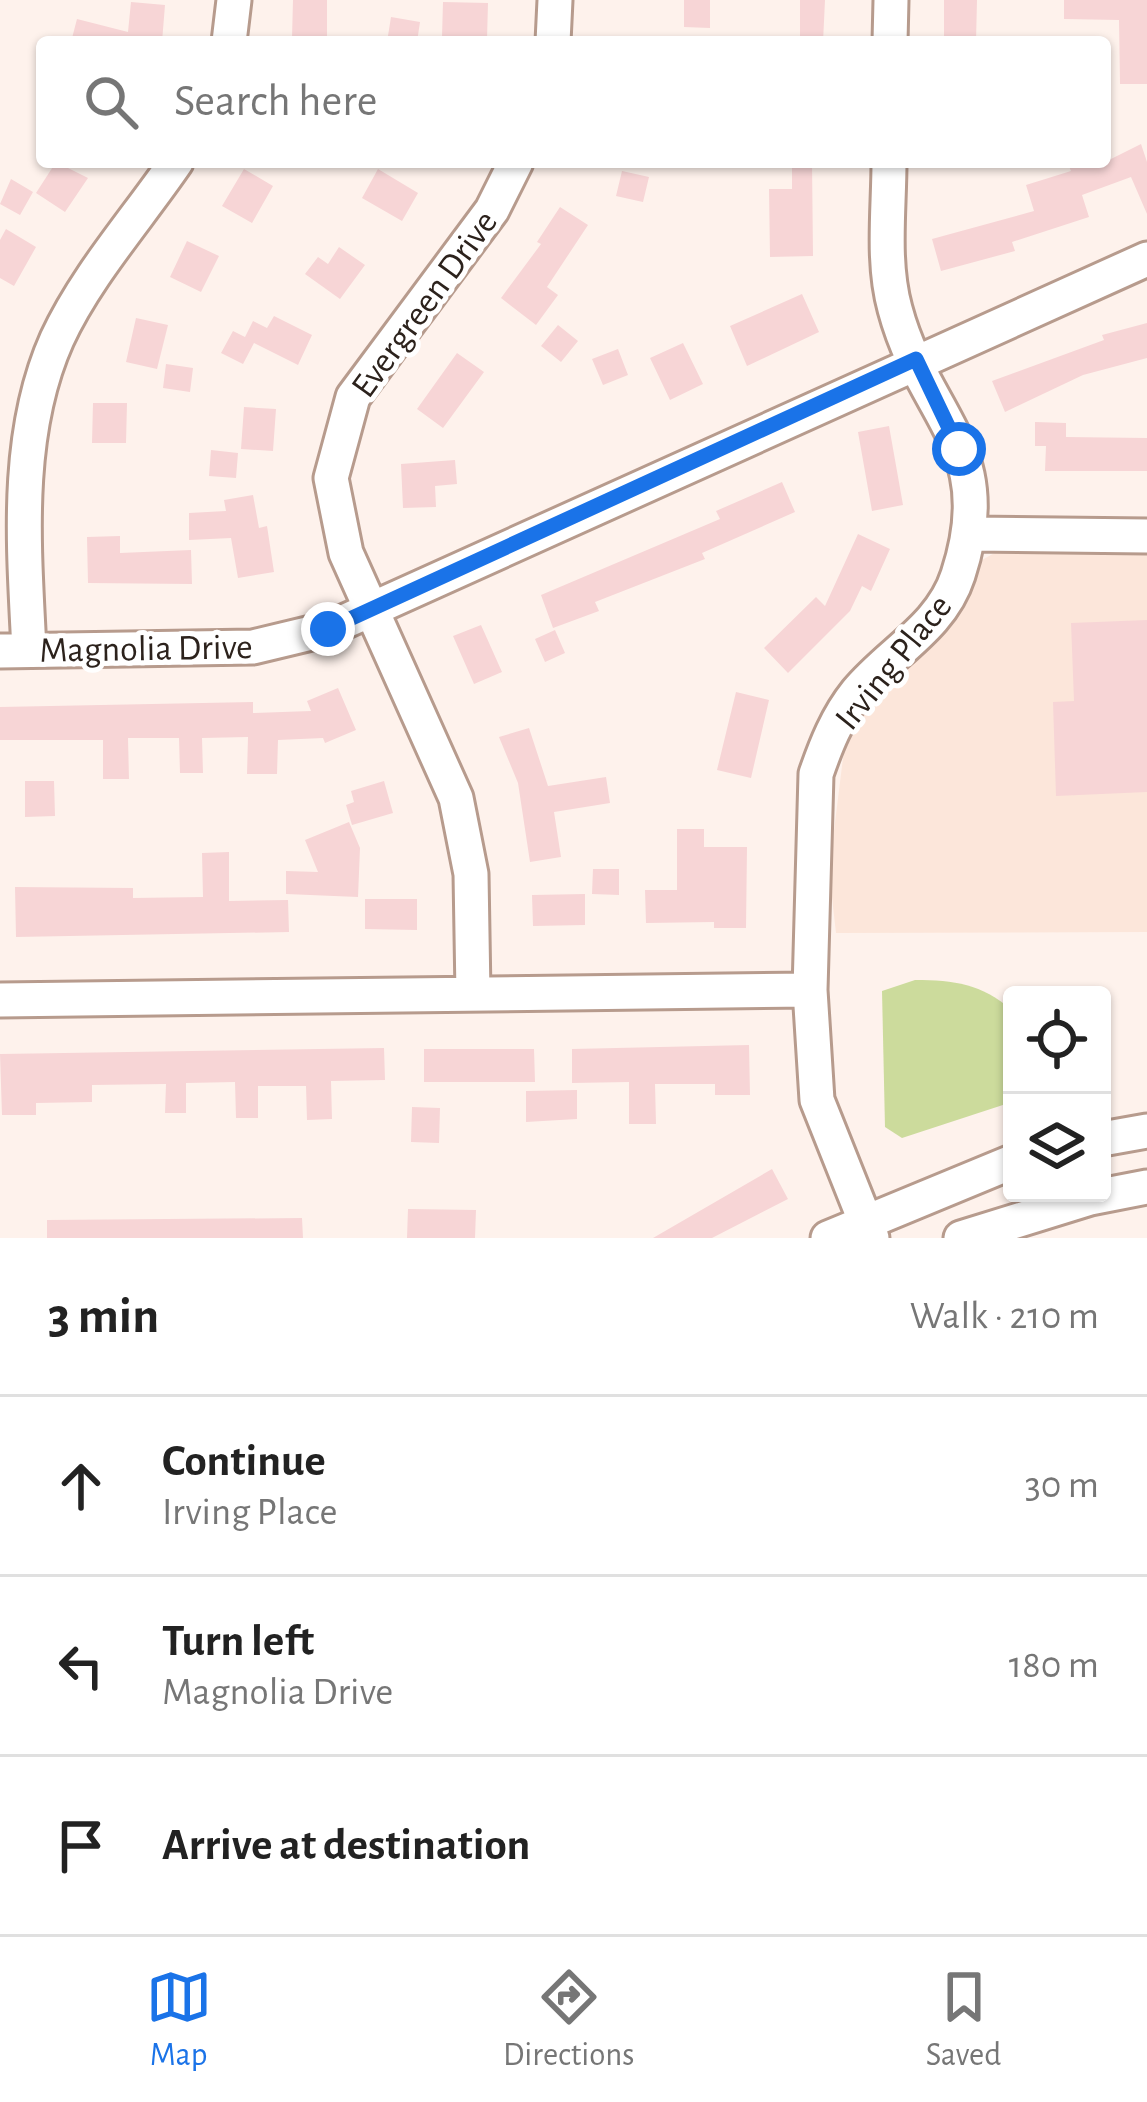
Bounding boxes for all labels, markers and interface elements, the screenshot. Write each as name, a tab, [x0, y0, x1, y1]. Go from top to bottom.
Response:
search box	[36, 36, 1111, 168]
icon: search	[78, 69, 144, 135]
text: Search here	[174, 79, 377, 124]
street label: Evergreen Drive	[345, 204, 504, 404]
route start	[932, 422, 986, 476]
street label: Irving Place	[829, 588, 959, 737]
route end	[301, 602, 355, 656]
street label: Magnolia Drive	[39, 629, 253, 669]
map controls	[1003, 986, 1111, 1202]
button: locate	[1003, 986, 1111, 1094]
button: layers	[1003, 1094, 1111, 1202]
text: 3 min	[48, 1291, 159, 1342]
text: Walk · 210 m	[910, 1297, 1099, 1336]
text: Continue	[162, 1439, 326, 1484]
icon: ahead	[48, 1453, 114, 1519]
text: 30 m	[1025, 1466, 1099, 1505]
text: Irving Place	[162, 1493, 338, 1532]
text: Turn left	[162, 1619, 314, 1664]
icon: left	[48, 1633, 114, 1699]
text: 180 m	[1009, 1646, 1099, 1685]
text: Magnolia Drive	[162, 1673, 393, 1712]
icon: arrive	[48, 1813, 114, 1879]
text: Arrive at destination	[162, 1823, 530, 1868]
tab: Map	[146, 1964, 212, 2076]
tab: Directions	[503, 1964, 634, 2076]
tab: Saved	[926, 1964, 1001, 2076]

